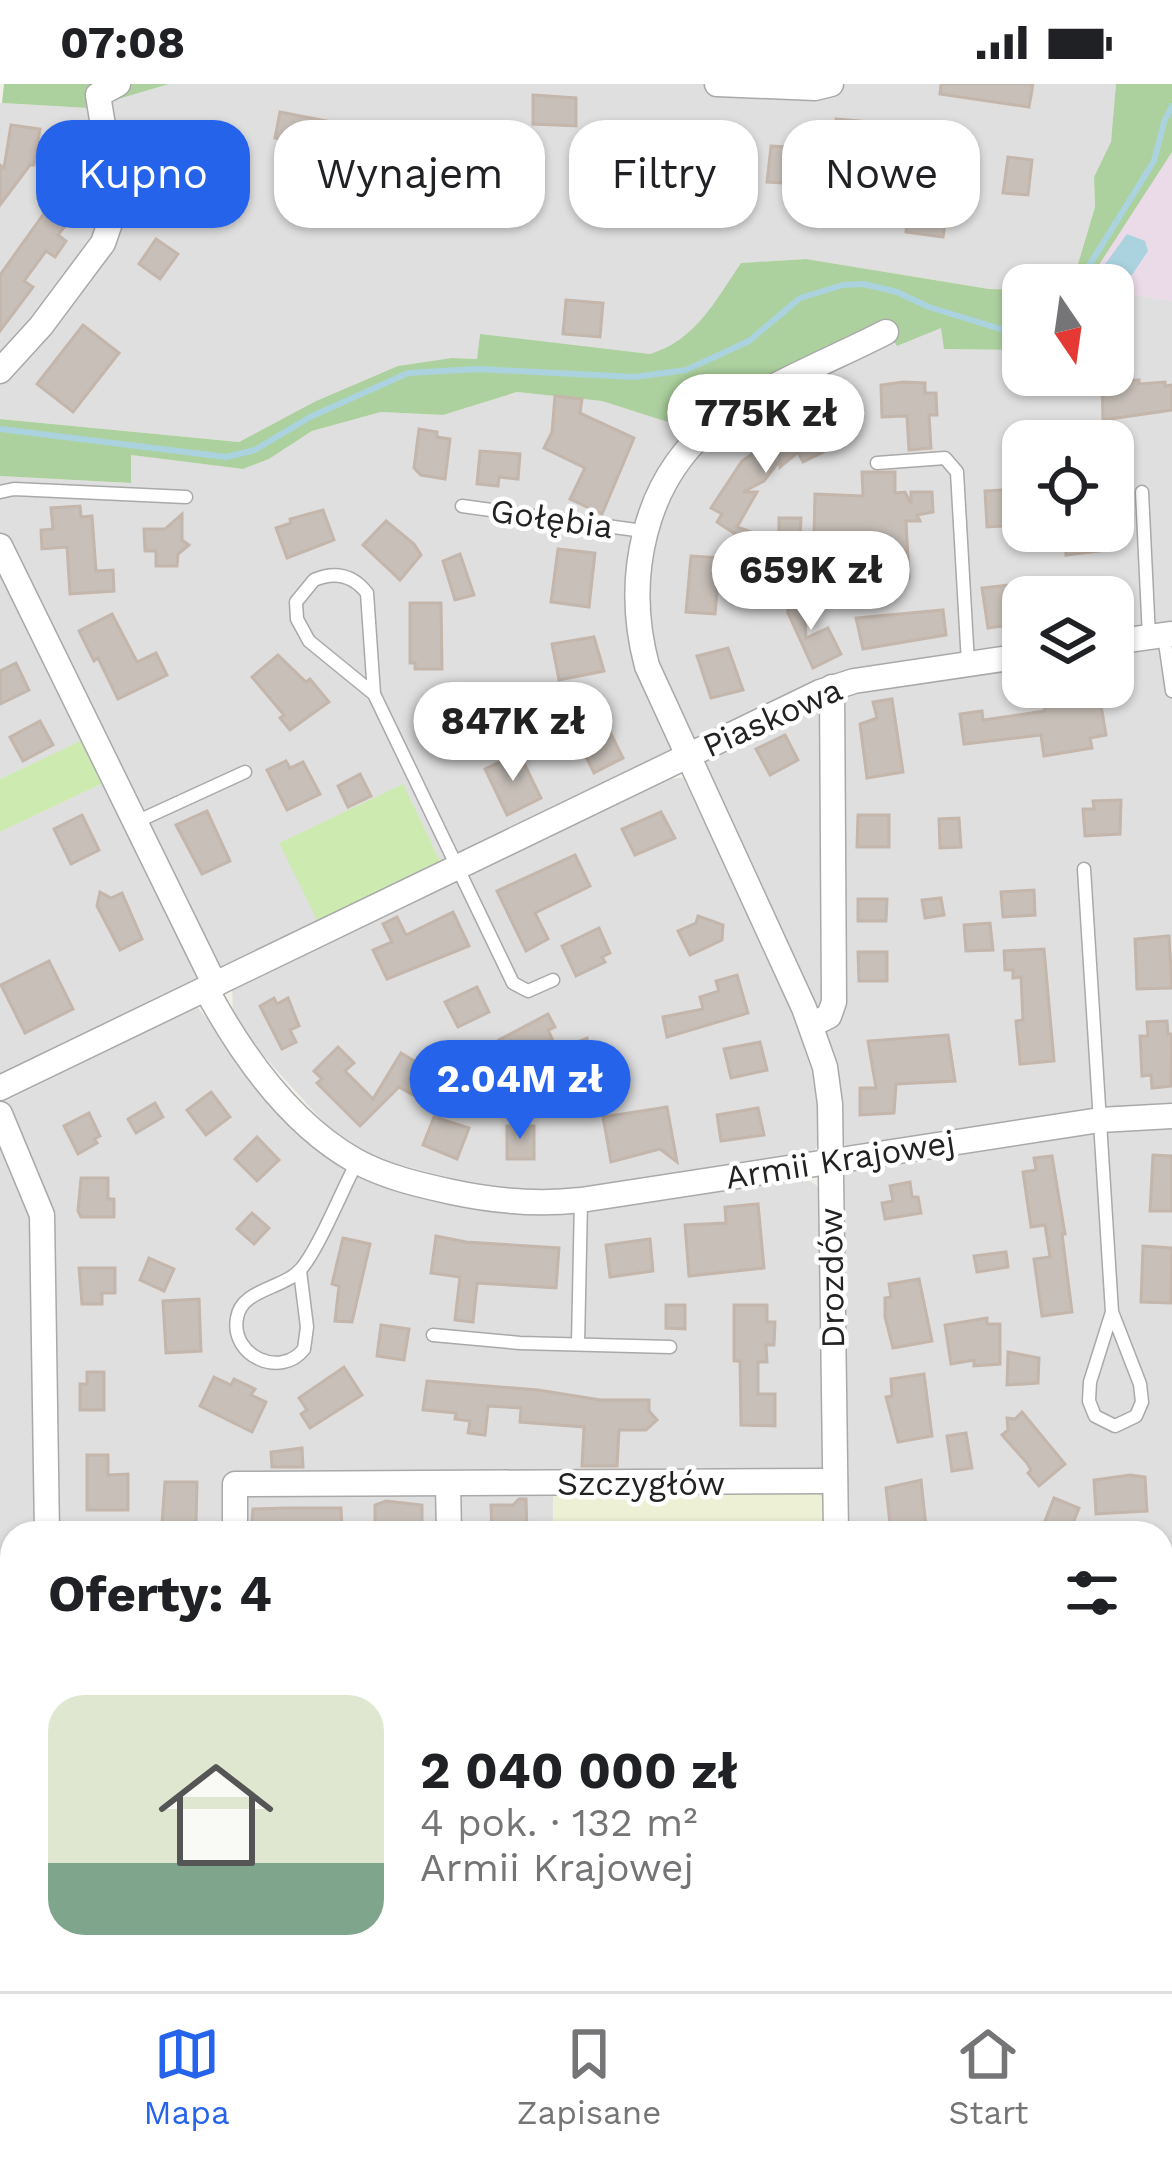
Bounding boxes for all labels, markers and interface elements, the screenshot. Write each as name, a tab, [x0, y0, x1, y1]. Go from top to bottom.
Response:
text: 07:08	[60, 16, 185, 69]
chip: Kupno	[36, 120, 250, 228]
chip: Wynajem	[274, 120, 545, 228]
chip: Filtry	[569, 120, 758, 228]
chip: Nowe	[782, 120, 980, 228]
north arrow	[1002, 264, 1134, 396]
map controls	[1002, 264, 1134, 708]
pin: 775K zł	[655, 374, 877, 476]
text: 775K zł	[694, 390, 838, 435]
button: locate	[1002, 420, 1134, 552]
street label: Gołębia	[488, 491, 616, 546]
pin: 659K zł	[700, 531, 922, 633]
text: 659K zł	[739, 547, 883, 592]
button: layers	[1002, 576, 1134, 708]
street label: Piaskowa	[697, 669, 848, 765]
pin: 847K zł	[402, 682, 624, 784]
text: 847K zł	[440, 698, 586, 743]
pin: 2.04M zł	[396, 1040, 644, 1142]
text: 2.04M zł	[437, 1056, 603, 1101]
street label: Armii Krajowej	[723, 1122, 958, 1197]
street label: Drozdów	[811, 1207, 852, 1349]
street label: Szczygłów	[557, 1464, 725, 1503]
icon: filters	[1059, 1560, 1125, 1626]
text: Oferty: 4	[48, 1564, 272, 1623]
text: 2 040 000 zł	[420, 1741, 738, 1800]
icon: home	[144, 1743, 288, 1887]
text: 4 pok. · 132 m²	[420, 1800, 698, 1845]
text: Armii Krajowej	[420, 1845, 694, 1890]
tab: Mapa	[144, 2021, 230, 2132]
tab: Zapisane	[517, 2021, 661, 2132]
tab: Start	[948, 2021, 1028, 2132]

